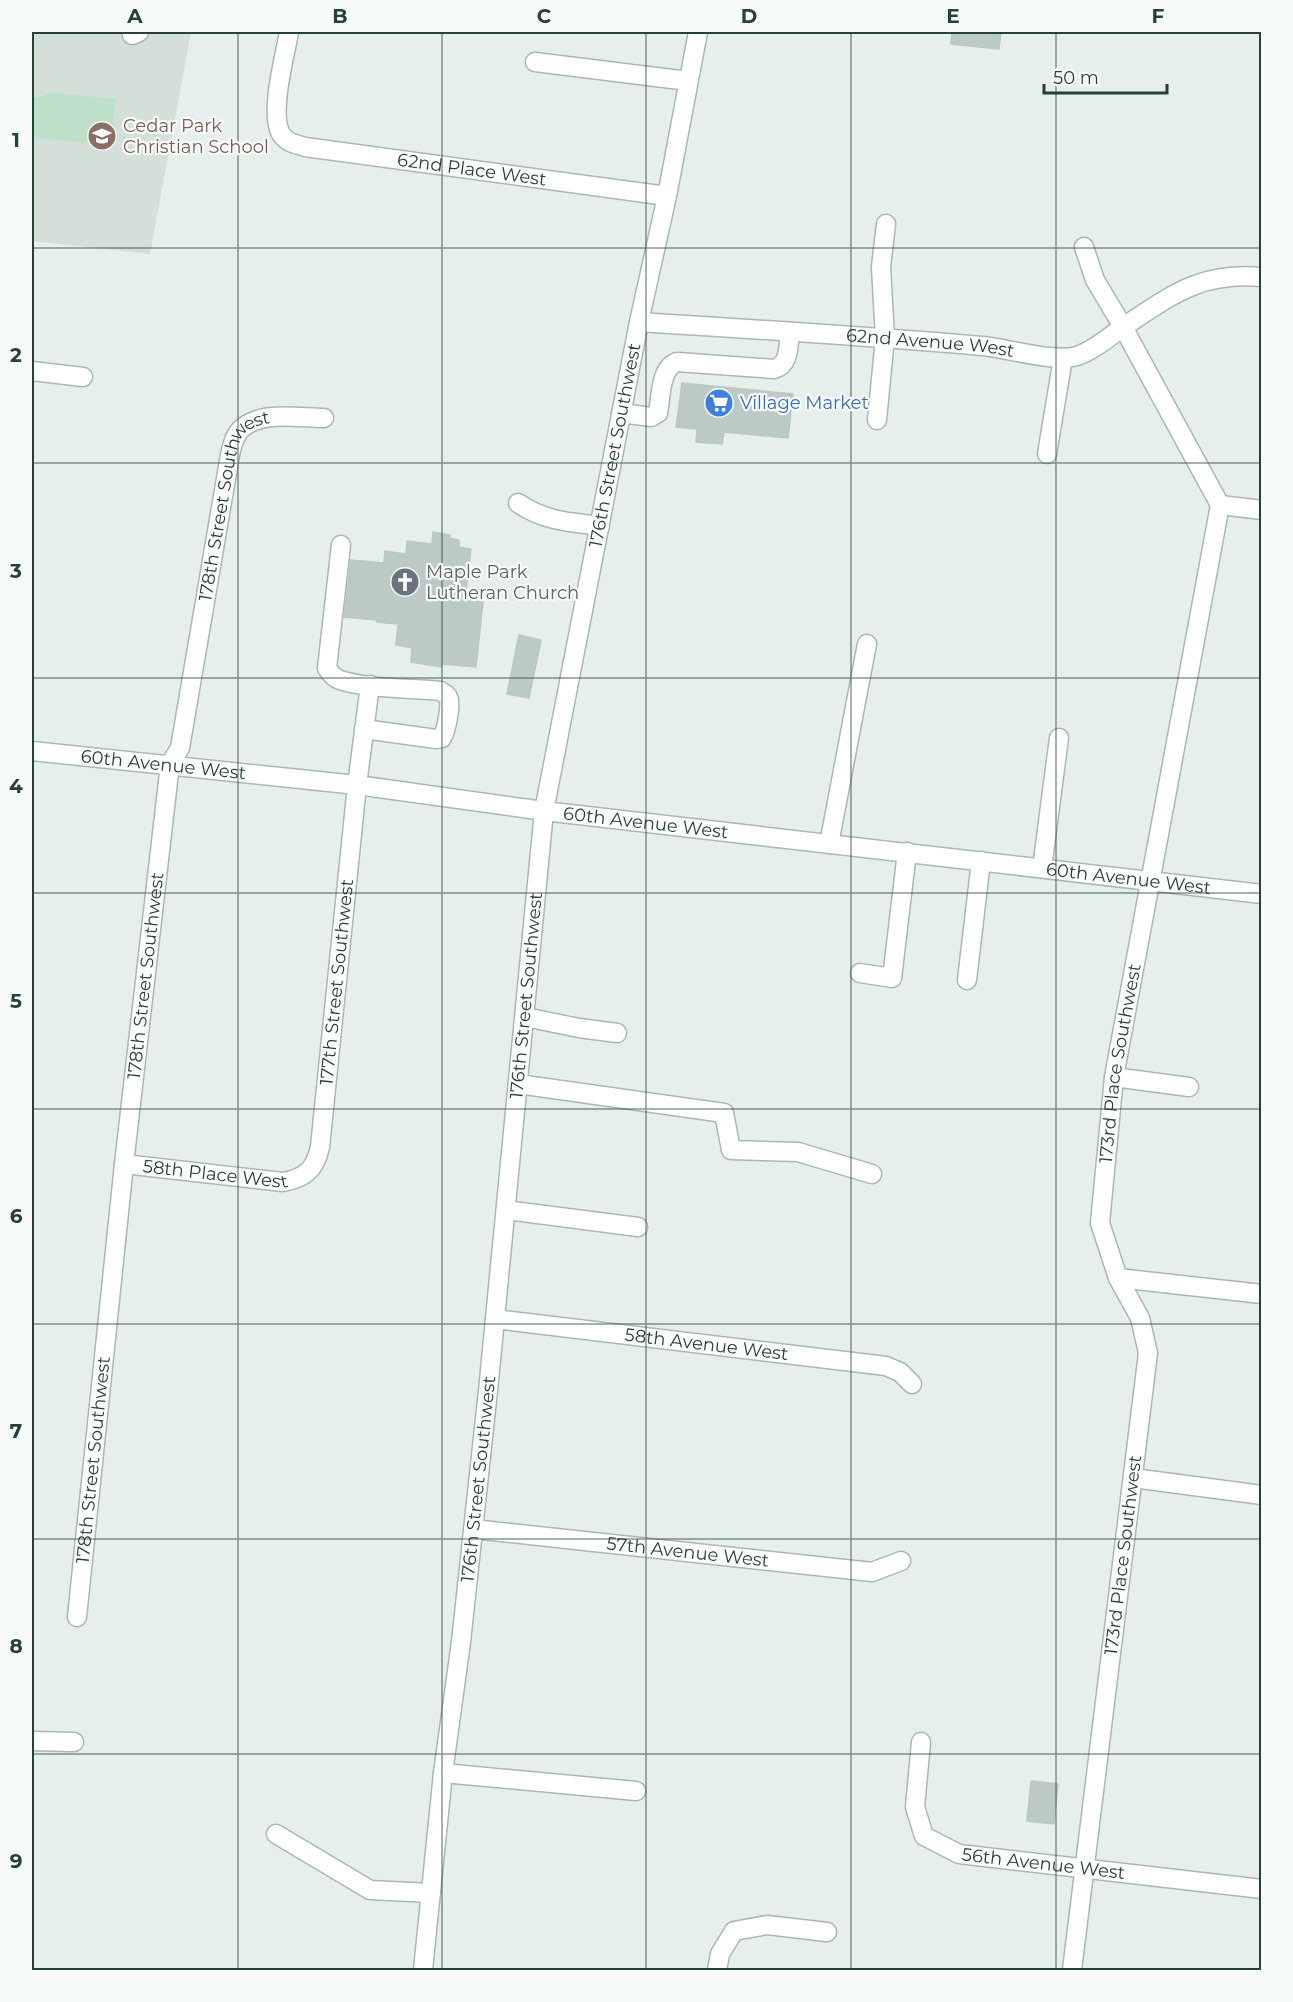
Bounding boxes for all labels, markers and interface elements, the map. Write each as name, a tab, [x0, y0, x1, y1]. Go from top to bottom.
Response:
text: A	[126, 4, 143, 28]
text: B	[332, 4, 348, 28]
text: C	[537, 4, 552, 28]
text: D	[741, 4, 757, 28]
text: E	[946, 4, 960, 28]
text: F	[1152, 4, 1165, 28]
scale bar	[1044, 57, 1167, 95]
text: 50 m	[1053, 67, 1099, 89]
place label: Cedar Park Christian School	[123, 115, 269, 158]
school or university icon: Cedar Park Christian School	[86, 120, 118, 152]
text: 1	[12, 128, 20, 152]
street label: 62nd Place West	[396, 149, 548, 191]
street label: 62nd Avenue West	[845, 324, 1016, 362]
street label: 176th Street Southwest	[584, 341, 646, 549]
text: 2	[10, 343, 22, 367]
supermarket icon: Village Market	[703, 387, 735, 419]
place label: Village Market	[740, 392, 869, 414]
street label: 178th Street Southwest	[194, 406, 271, 603]
text: 3	[9, 559, 22, 583]
place label: Maple Park Lutheran Church	[426, 561, 579, 604]
church icon: Maple Park Lutheran Church	[389, 566, 421, 598]
street label: 60th Avenue West	[80, 745, 247, 784]
text: 4	[9, 774, 23, 798]
street label: 60th Avenue West	[562, 802, 729, 843]
street label: 60th Avenue West	[1045, 858, 1212, 899]
street label: 178th Street Southwest	[123, 871, 168, 1080]
street label: 177th Street Southwest	[315, 878, 358, 1086]
street label: 176th Street Southwest	[505, 891, 547, 1100]
street label: 173rd Place Southwest	[1095, 962, 1146, 1164]
text: 5	[10, 989, 22, 1013]
street label: 58th Place West	[142, 1155, 290, 1193]
text: 6	[10, 1204, 23, 1228]
street label: 58th Avenue West	[623, 1324, 789, 1365]
street label: 178th Street Southwest	[72, 1355, 115, 1564]
street label: 176th Street Southwest	[456, 1375, 500, 1583]
text: 7	[10, 1419, 22, 1443]
street label: 173rd Place Southwest	[1100, 1454, 1146, 1656]
street label: 57th Avenue West	[605, 1532, 770, 1572]
text: 8	[9, 1634, 23, 1658]
street label: 56th Avenue West	[961, 1843, 1126, 1884]
text: 9	[10, 1849, 22, 1873]

